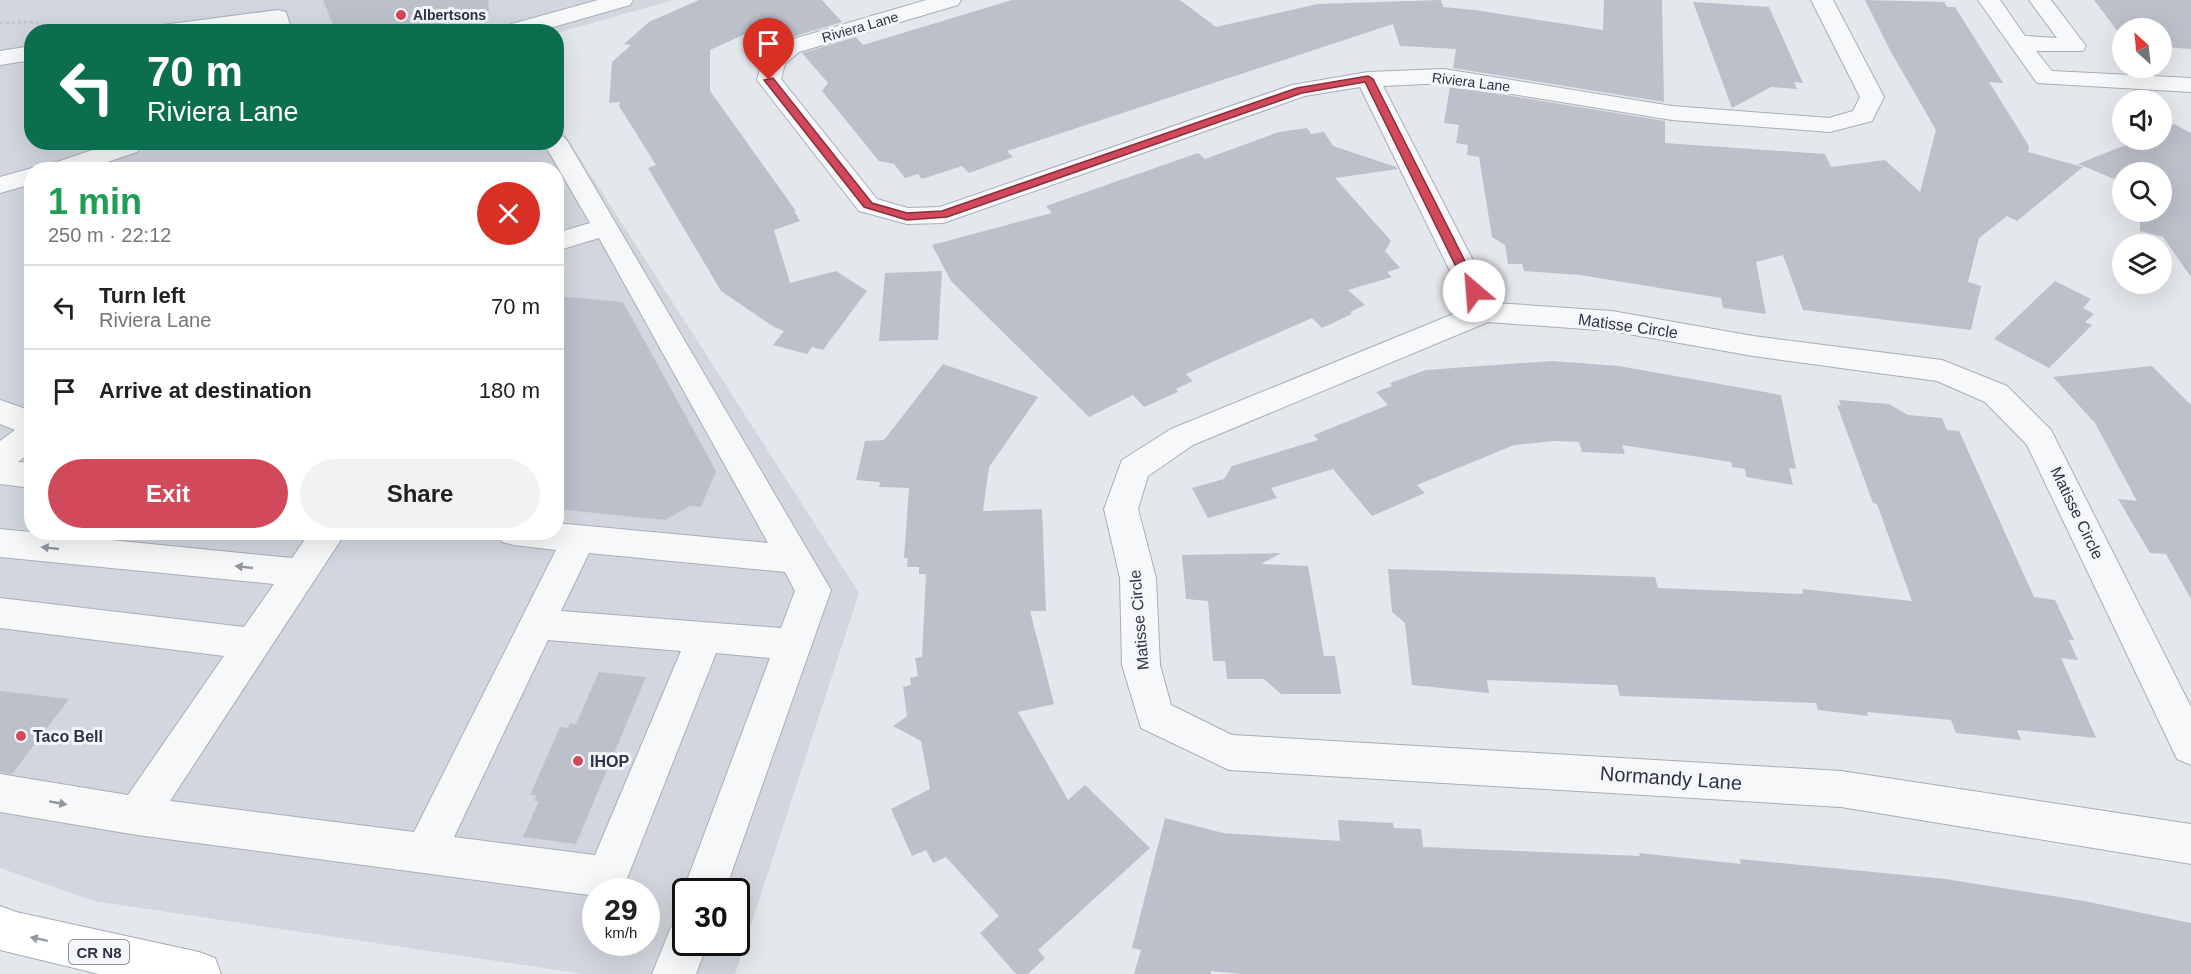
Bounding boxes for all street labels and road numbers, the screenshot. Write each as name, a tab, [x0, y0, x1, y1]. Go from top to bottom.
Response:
street label: Riviera Lane	[820, 8, 900, 46]
street label: Riviera Lane	[1431, 69, 1511, 95]
street label: Matisse Circle	[1577, 311, 1679, 341]
street label: Matisse Circle	[2047, 464, 2107, 562]
street label: Matisse Circle	[1126, 569, 1152, 671]
street label: Normandy Lane	[1599, 762, 1743, 794]
road number: CR N8	[69, 940, 129, 964]

